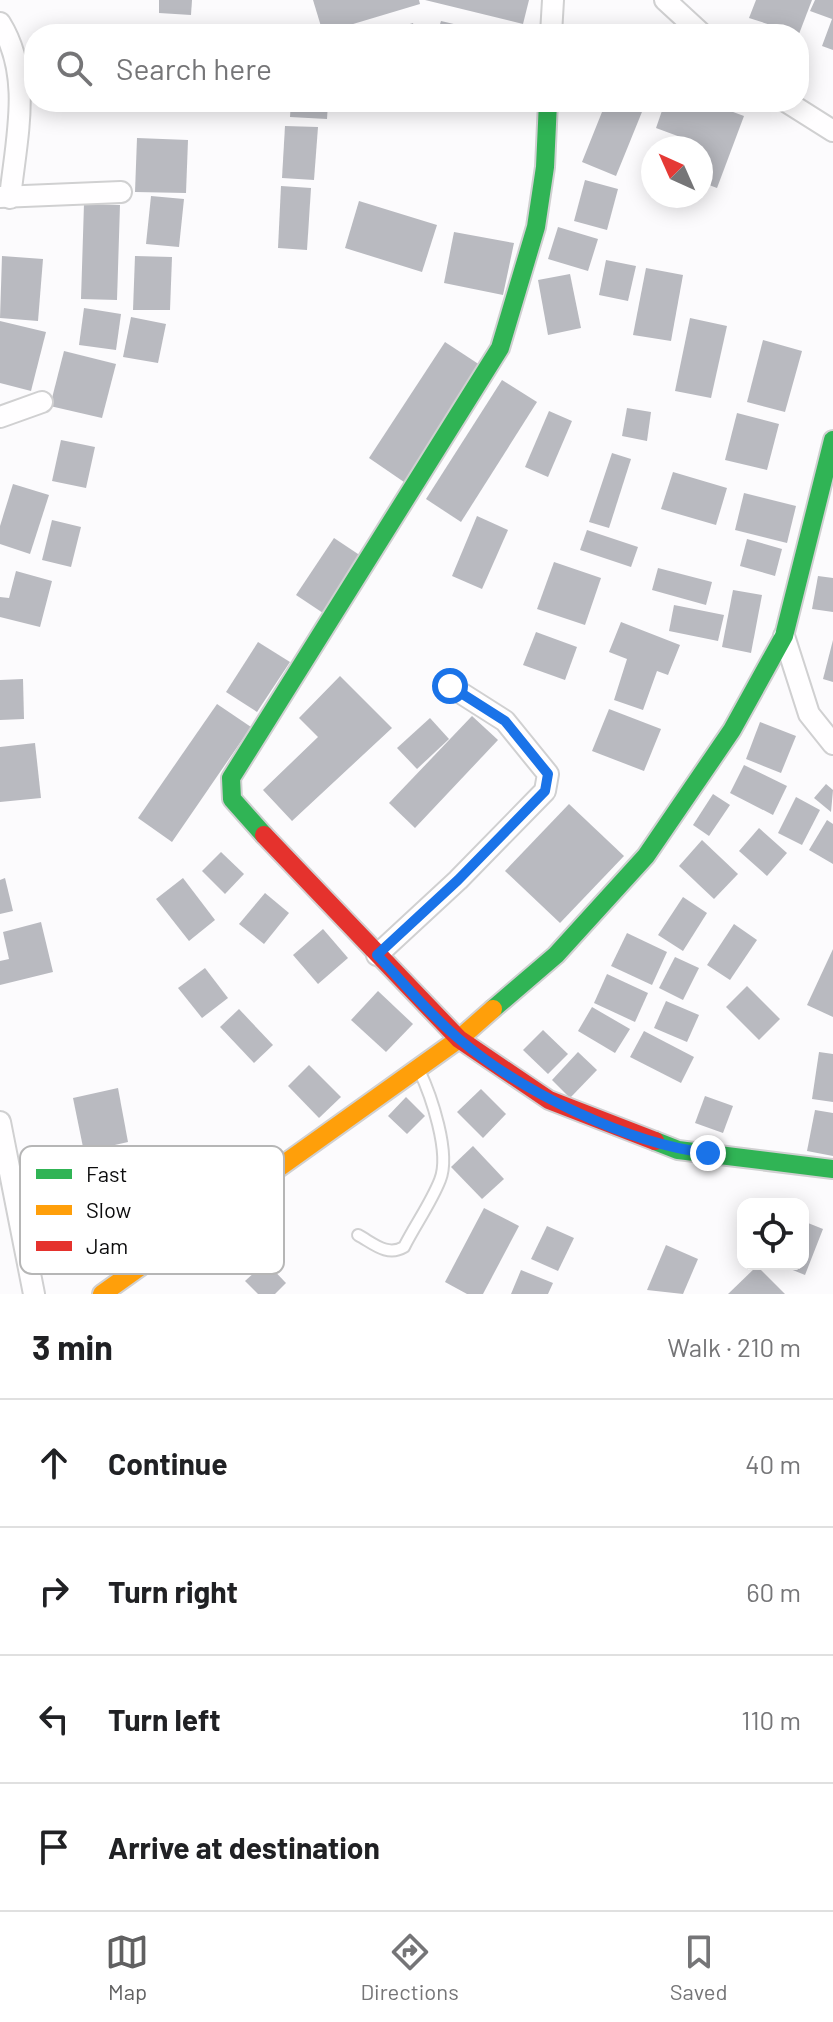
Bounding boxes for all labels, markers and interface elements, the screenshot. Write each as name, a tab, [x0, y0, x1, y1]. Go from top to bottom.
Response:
search box	[24, 24, 809, 112]
icon: search	[52, 46, 96, 90]
text: Search here	[116, 50, 272, 86]
north arrow	[641, 136, 713, 208]
route start	[432, 668, 468, 704]
route end	[690, 1135, 726, 1171]
legend	[20, 1146, 284, 1274]
text: Fast	[86, 1160, 128, 1186]
text: Slow	[86, 1196, 131, 1222]
map controls	[737, 1198, 809, 1270]
button: locate	[737, 1198, 809, 1270]
text: Jam	[86, 1232, 128, 1258]
text: 3 min	[32, 1326, 113, 1367]
text: Walk · 210 m	[667, 1331, 801, 1362]
icon: ahead	[32, 1441, 76, 1485]
text: Continue	[108, 1445, 228, 1481]
text: 40 m	[745, 1448, 801, 1479]
icon: right	[32, 1569, 76, 1613]
text: Turn right	[108, 1573, 238, 1609]
text: 60 m	[746, 1576, 801, 1607]
icon: left	[32, 1697, 76, 1741]
text: Turn left	[108, 1701, 221, 1737]
text: 110 m	[741, 1704, 801, 1735]
icon: arrive	[32, 1825, 76, 1869]
text: Arrive at destination	[108, 1829, 380, 1865]
tab: Map	[105, 1930, 149, 2004]
tab: Directions	[360, 1930, 459, 2004]
tab: Saved	[670, 1930, 727, 2004]

